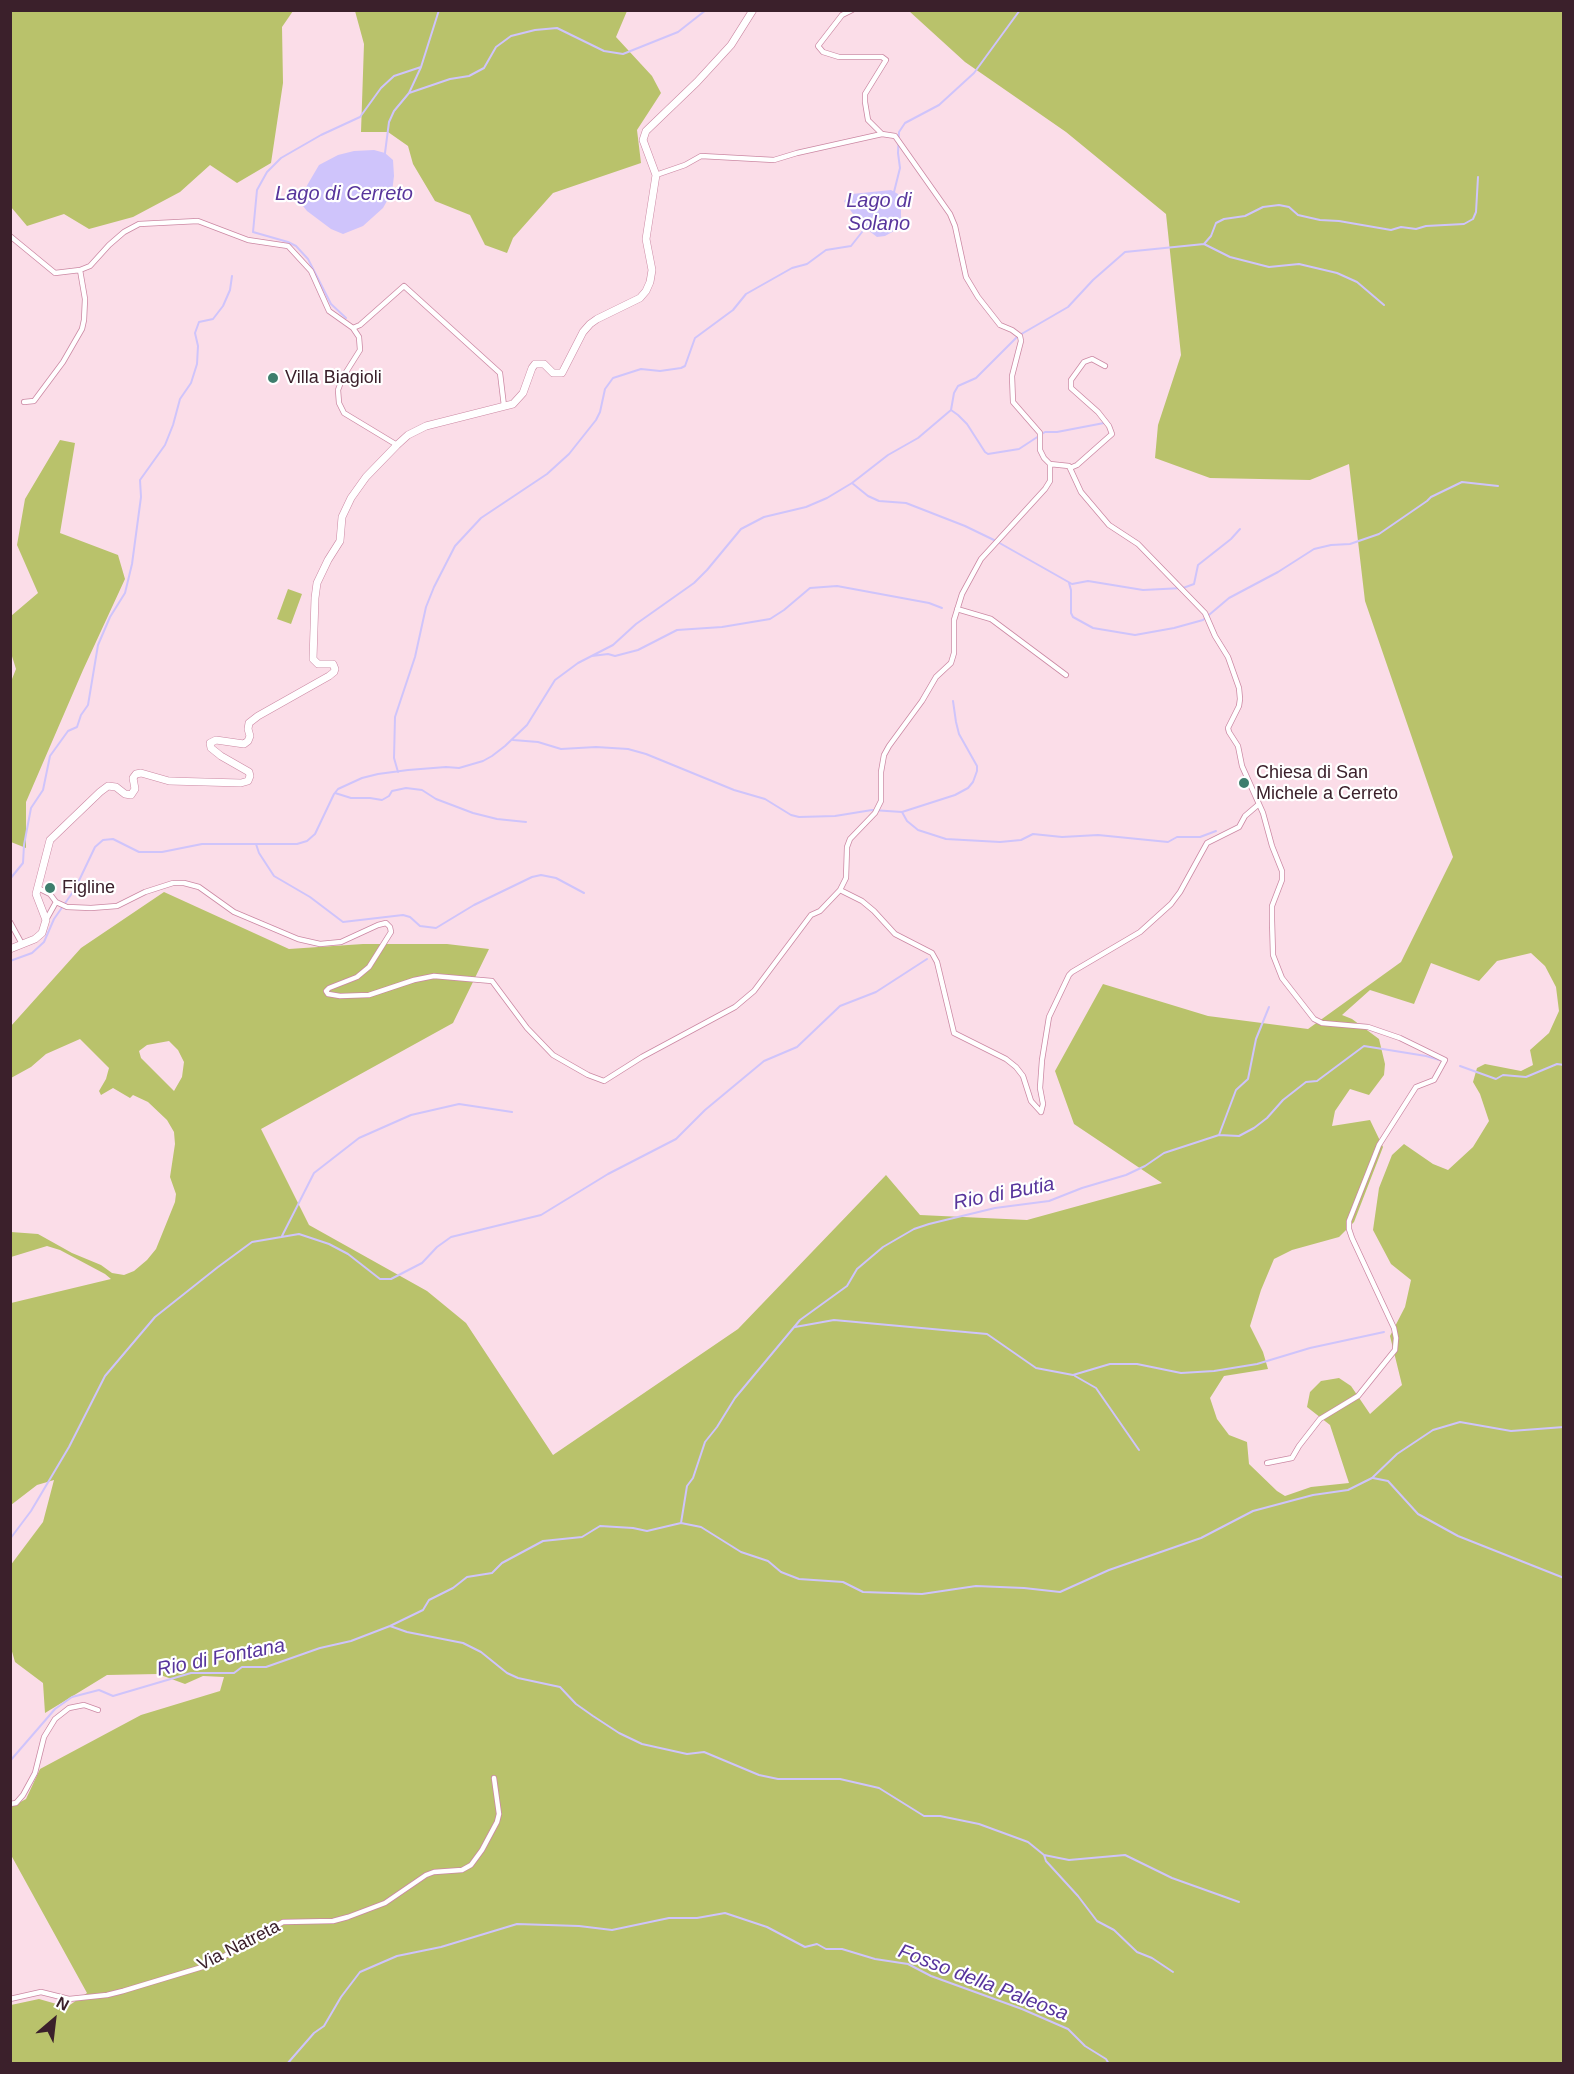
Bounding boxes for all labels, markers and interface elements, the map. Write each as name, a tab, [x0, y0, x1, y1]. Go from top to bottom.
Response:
water label: Lago di Cerreto	[275, 182, 413, 206]
water label: Lago di Solano	[846, 189, 912, 236]
place label: Villa Biagioli	[285, 367, 382, 389]
marker: Villa Biagioli	[266, 371, 280, 385]
place label: Chiesa di San Michele a Cerreto	[1256, 762, 1398, 804]
marker: Chiesa di San Michele a Cerreto	[1237, 776, 1251, 790]
place label: Figline	[62, 877, 115, 899]
marker: Figline	[43, 881, 57, 895]
water label: Rio di Butia	[952, 1172, 1056, 1216]
water label: Rio di Fontana	[155, 1634, 287, 1682]
street label: Via Natreta	[194, 1916, 284, 1976]
water label: Fosso della Paleosa	[895, 1940, 1071, 2026]
north arrow	[24, 1990, 84, 2050]
text: N	[54, 1993, 72, 2014]

